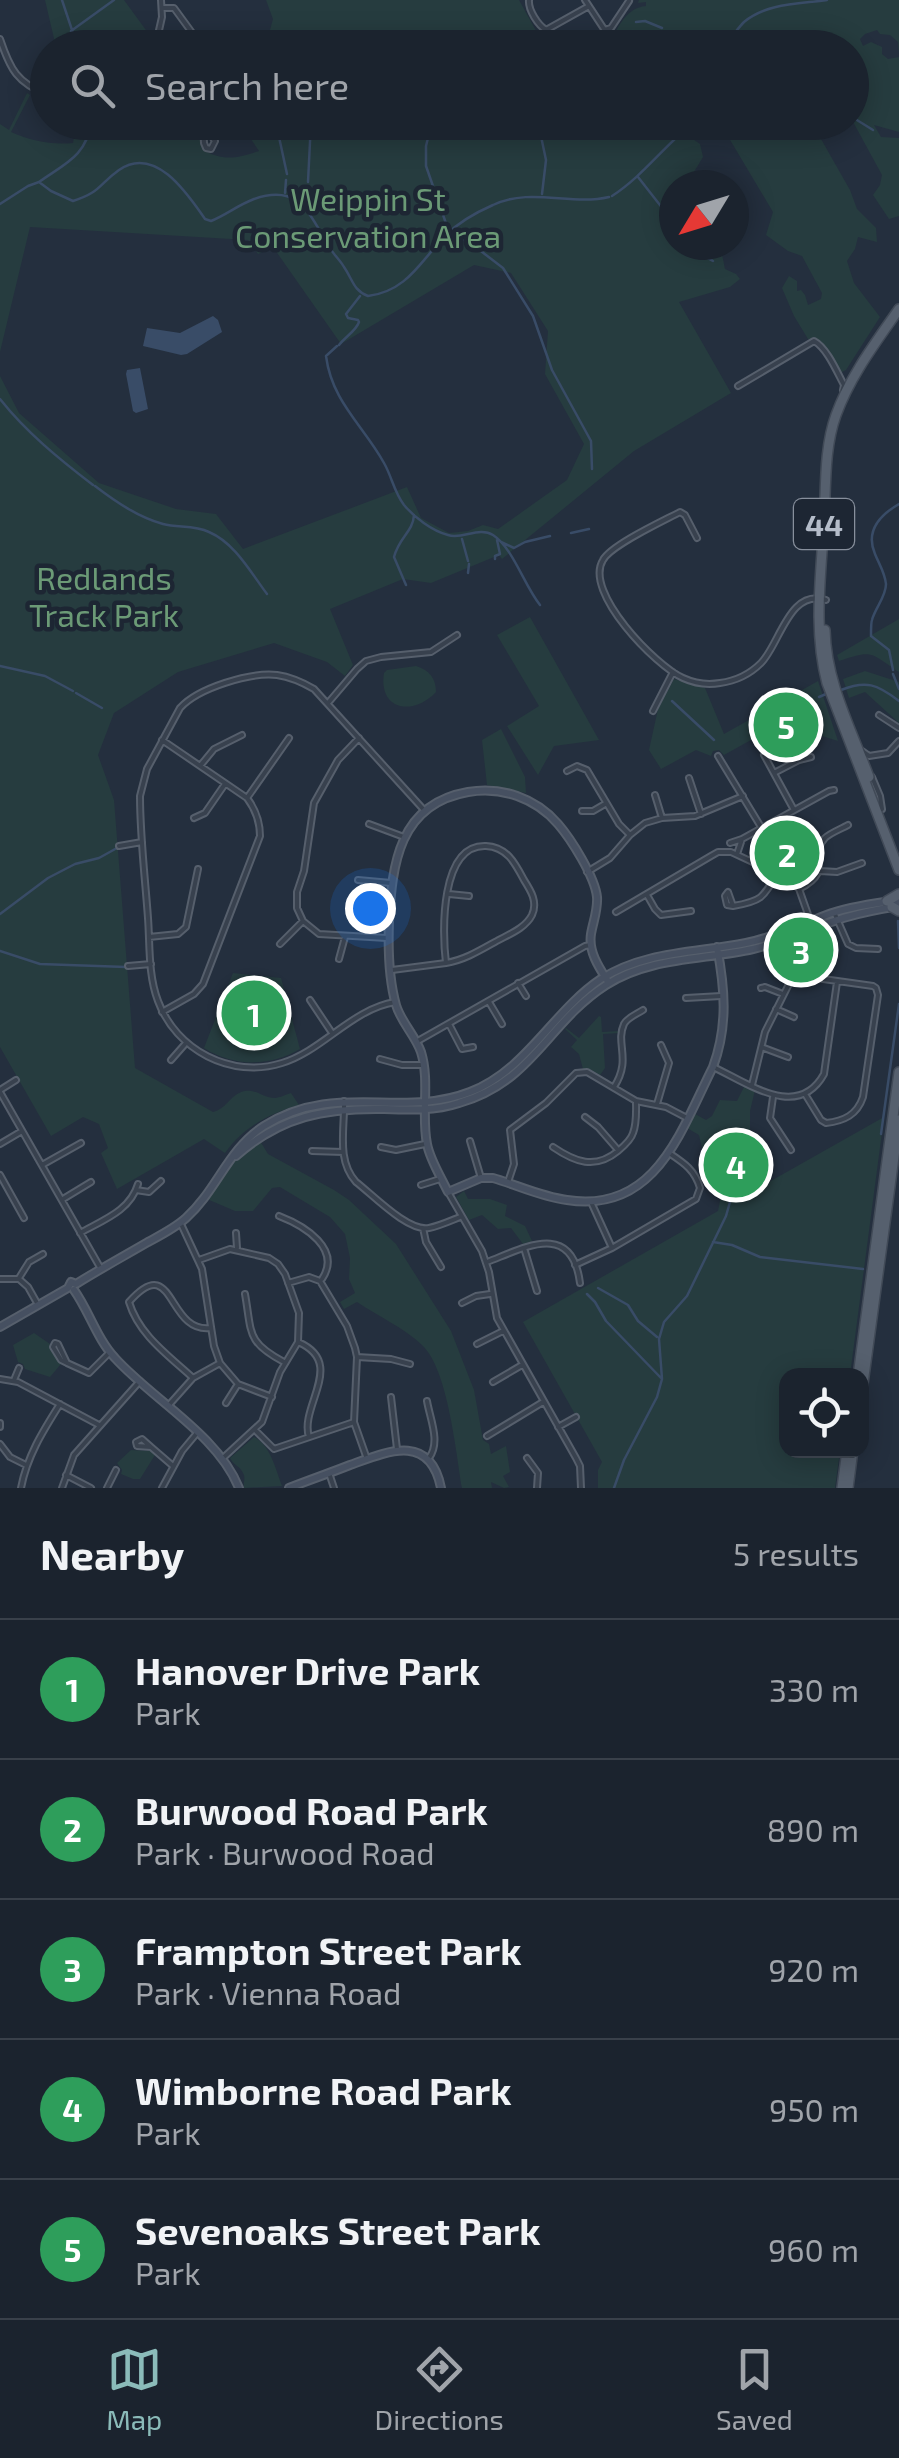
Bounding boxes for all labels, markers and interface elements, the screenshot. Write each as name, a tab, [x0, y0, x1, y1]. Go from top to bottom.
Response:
search box	[30, 30, 869, 140]
icon: search	[65, 58, 120, 113]
text: Search here	[145, 62, 349, 108]
north arrow	[659, 170, 749, 260]
park label: Weippin St Conservation Area	[235, 179, 501, 254]
road number: 44	[794, 499, 854, 549]
park label: Redlands Track Park	[29, 558, 179, 633]
pin: 5	[754, 688, 818, 762]
pin: 2	[754, 816, 820, 890]
your location	[345, 883, 396, 934]
pin: 3	[768, 912, 834, 988]
pin: 1	[222, 976, 286, 1050]
pin: 4	[704, 1128, 768, 1202]
map controls	[779, 1368, 869, 1458]
button: locate	[779, 1368, 869, 1458]
text: Nearby	[40, 1528, 184, 1578]
text: 5 results	[733, 1534, 859, 1572]
text: Hanover Drive Park	[135, 1647, 480, 1693]
text: 1	[66, 1670, 79, 1708]
text: 330 m	[769, 1670, 859, 1708]
text: Park	[135, 1693, 200, 1731]
text: Burwood Road Park	[135, 1787, 488, 1833]
text: 2	[63, 1810, 82, 1848]
text: 890 m	[767, 1810, 859, 1848]
text: Park · Burwood Road	[135, 1833, 435, 1871]
text: Frampton Street Park	[135, 1927, 521, 1973]
text: 3	[63, 1950, 82, 1988]
text: 920 m	[768, 1950, 859, 1988]
text: Park · Vienna Road	[135, 1973, 401, 2011]
text: Wimborne Road Park	[135, 2067, 512, 2113]
text: 4	[62, 2090, 83, 2128]
text: 950 m	[769, 2090, 859, 2128]
text: Park	[135, 2113, 200, 2151]
text: Sevenoaks Street Park	[135, 2207, 540, 2253]
text: 5	[64, 2230, 81, 2268]
text: 960 m	[768, 2230, 859, 2268]
text: Park	[135, 2253, 200, 2291]
tab: Map	[106, 2342, 162, 2436]
tab: Directions	[375, 2342, 504, 2436]
tab: Saved	[716, 2342, 793, 2436]

